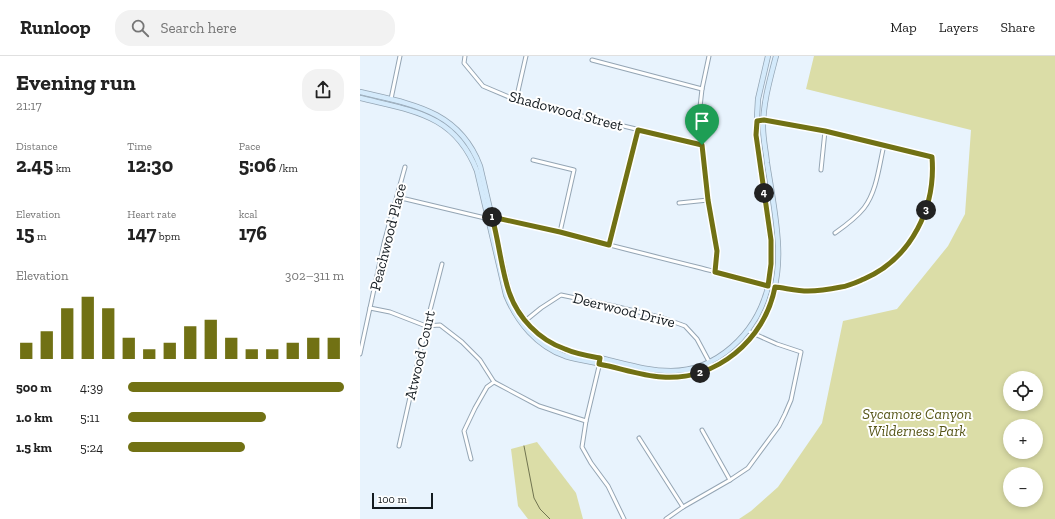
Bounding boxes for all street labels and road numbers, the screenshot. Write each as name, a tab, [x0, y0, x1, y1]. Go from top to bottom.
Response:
street label: Shadowood Street	[507, 87, 625, 135]
street label: Peachwood Place	[366, 182, 410, 292]
street label: Deerwood Drive	[571, 289, 677, 331]
street label: Atwood Court	[401, 308, 439, 401]

